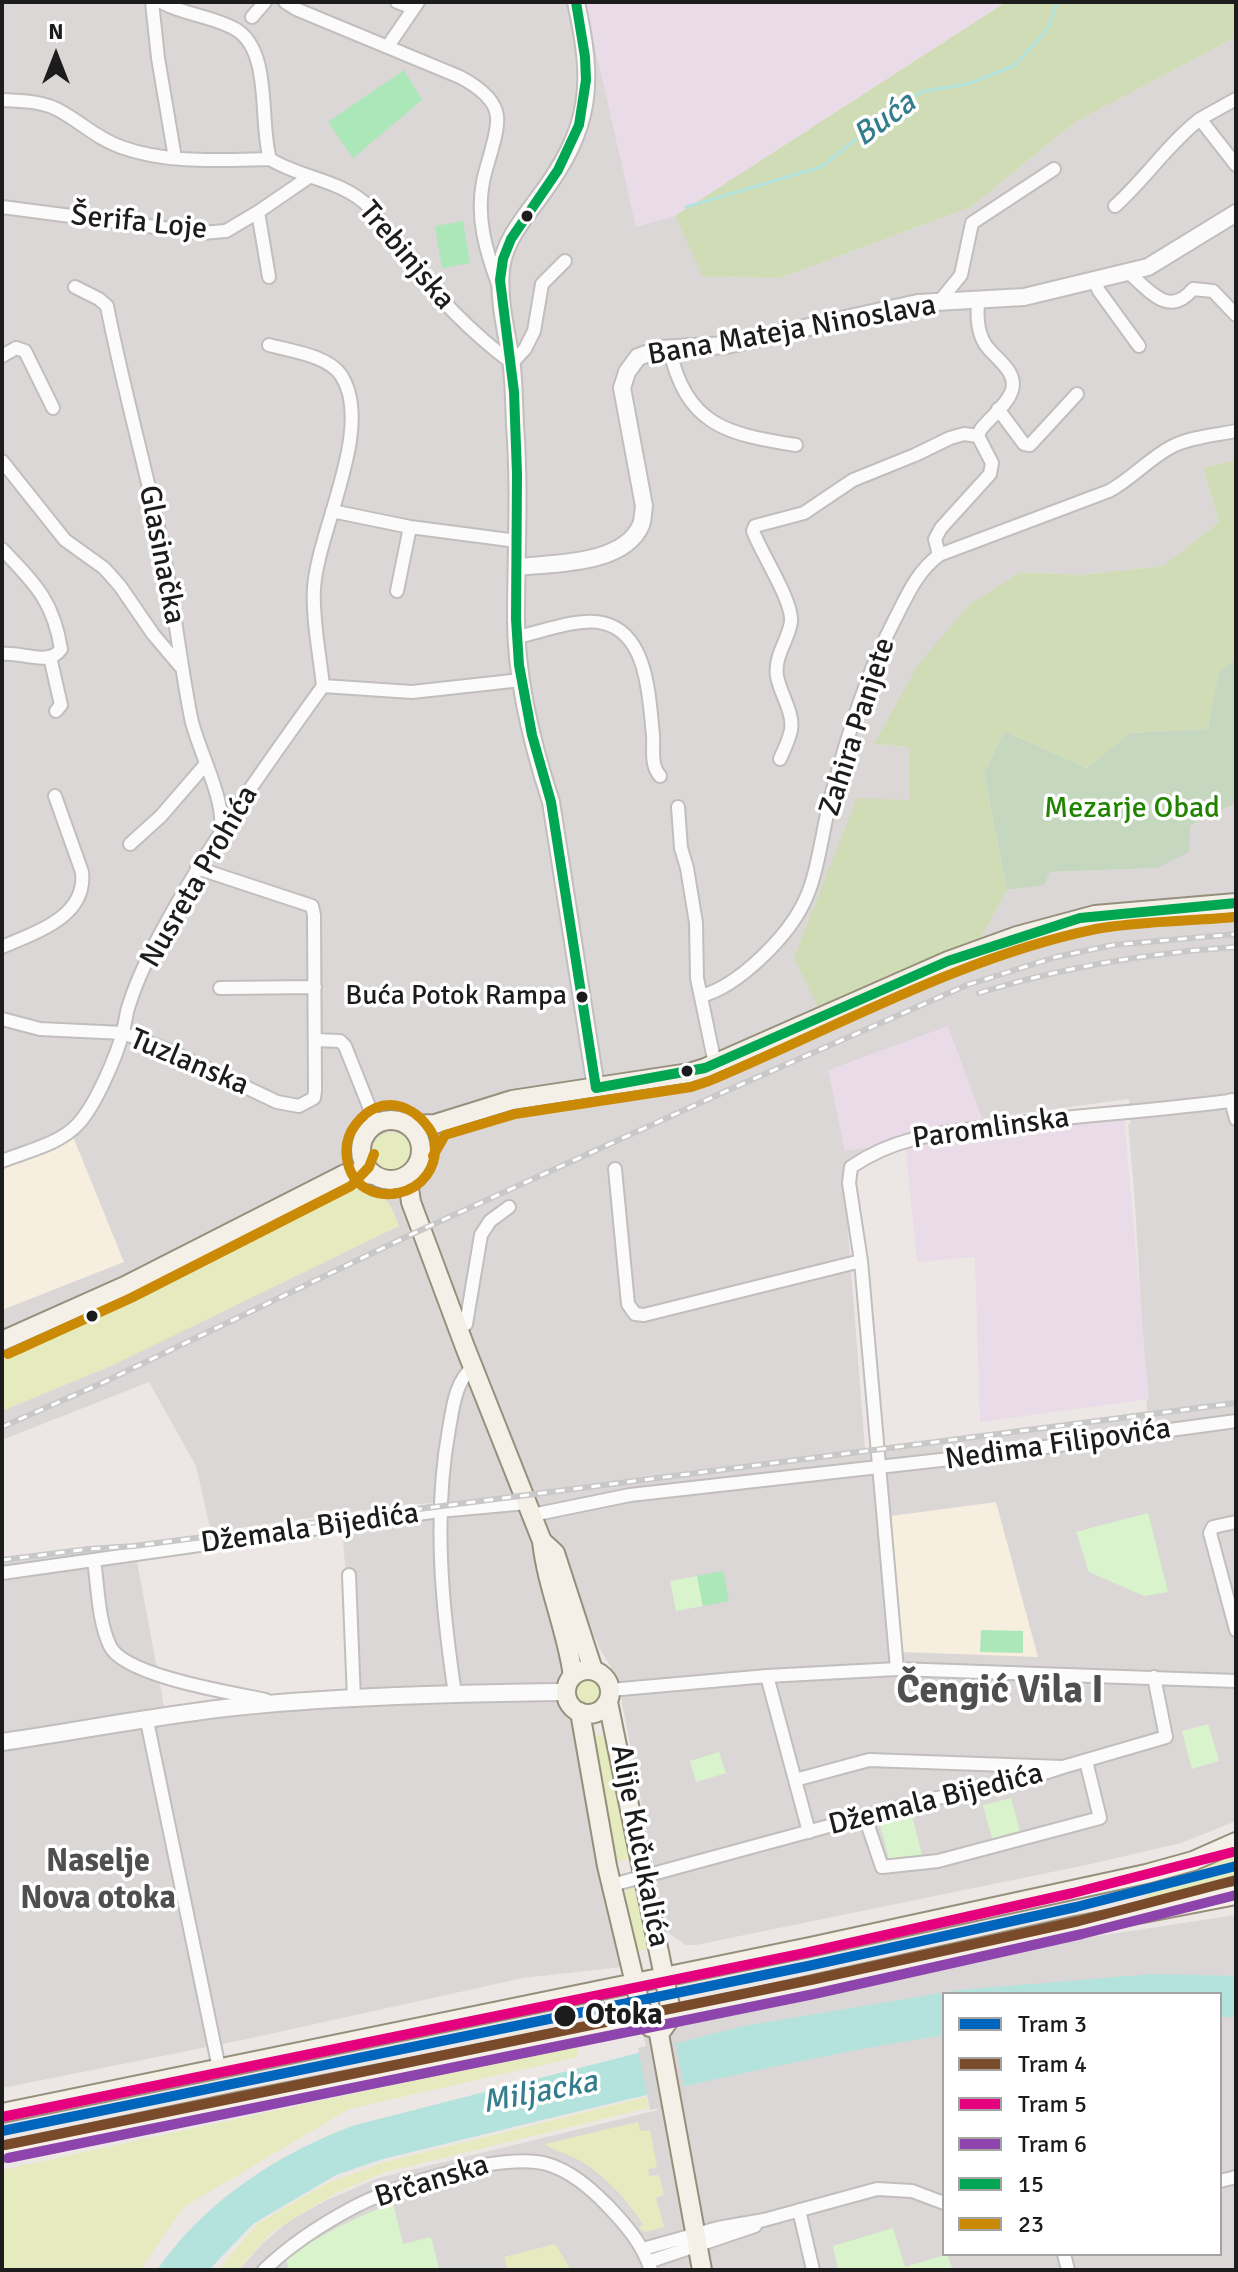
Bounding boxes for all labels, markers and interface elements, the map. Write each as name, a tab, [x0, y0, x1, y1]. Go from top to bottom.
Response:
north arrow	[16, 16, 96, 96]
text: N	[48, 18, 64, 45]
water label: Buća	[846, 84, 924, 156]
street label: Trebinjska	[350, 194, 462, 318]
street label: Šerifa Loje	[69, 198, 209, 248]
unlabelled marker	[519, 208, 535, 224]
street label: Bana Mateja Ninoslava	[645, 288, 939, 374]
street label: Glasinačka	[130, 483, 192, 627]
street label: Zahira Panjete	[812, 633, 904, 821]
street label: Nusreta Prohića	[133, 780, 267, 974]
park label: Mezarje Obad	[1044, 791, 1220, 827]
place label: Buća Potok Rampa	[345, 980, 567, 1014]
marker: Buća Potok Rampa	[574, 989, 590, 1005]
street label: Tuzlanska	[124, 1022, 254, 1104]
unlabelled marker	[679, 1063, 695, 1079]
street label: Paromlinska	[910, 1100, 1072, 1158]
unlabelled marker	[84, 1308, 100, 1324]
street label: Nedima Filipovića	[943, 1411, 1173, 1479]
street label: Džemala Bijedića	[199, 1496, 421, 1562]
district label: Čengić Vila I	[897, 1669, 1103, 1715]
street label: Alije Kučukalića	[602, 1742, 676, 1950]
street label: Džemala Bijedića	[825, 1756, 1047, 1844]
district label: Naselje Nova otoka	[20, 1844, 176, 1919]
legend	[942, 1992, 1222, 2256]
place label: Otoka	[585, 1998, 663, 2034]
marker: Otoka	[552, 2003, 578, 2029]
text: Tram 3	[1018, 2009, 1087, 2039]
text: Tram 4	[1018, 2049, 1087, 2079]
water label: Miljacka	[479, 2063, 601, 2123]
text: Tram 5	[1018, 2089, 1087, 2119]
text: Tram 6	[1018, 2129, 1087, 2159]
street label: Brčanska	[371, 2148, 493, 2216]
text: 15	[1018, 2169, 1044, 2199]
text: 23	[1018, 2209, 1044, 2239]

